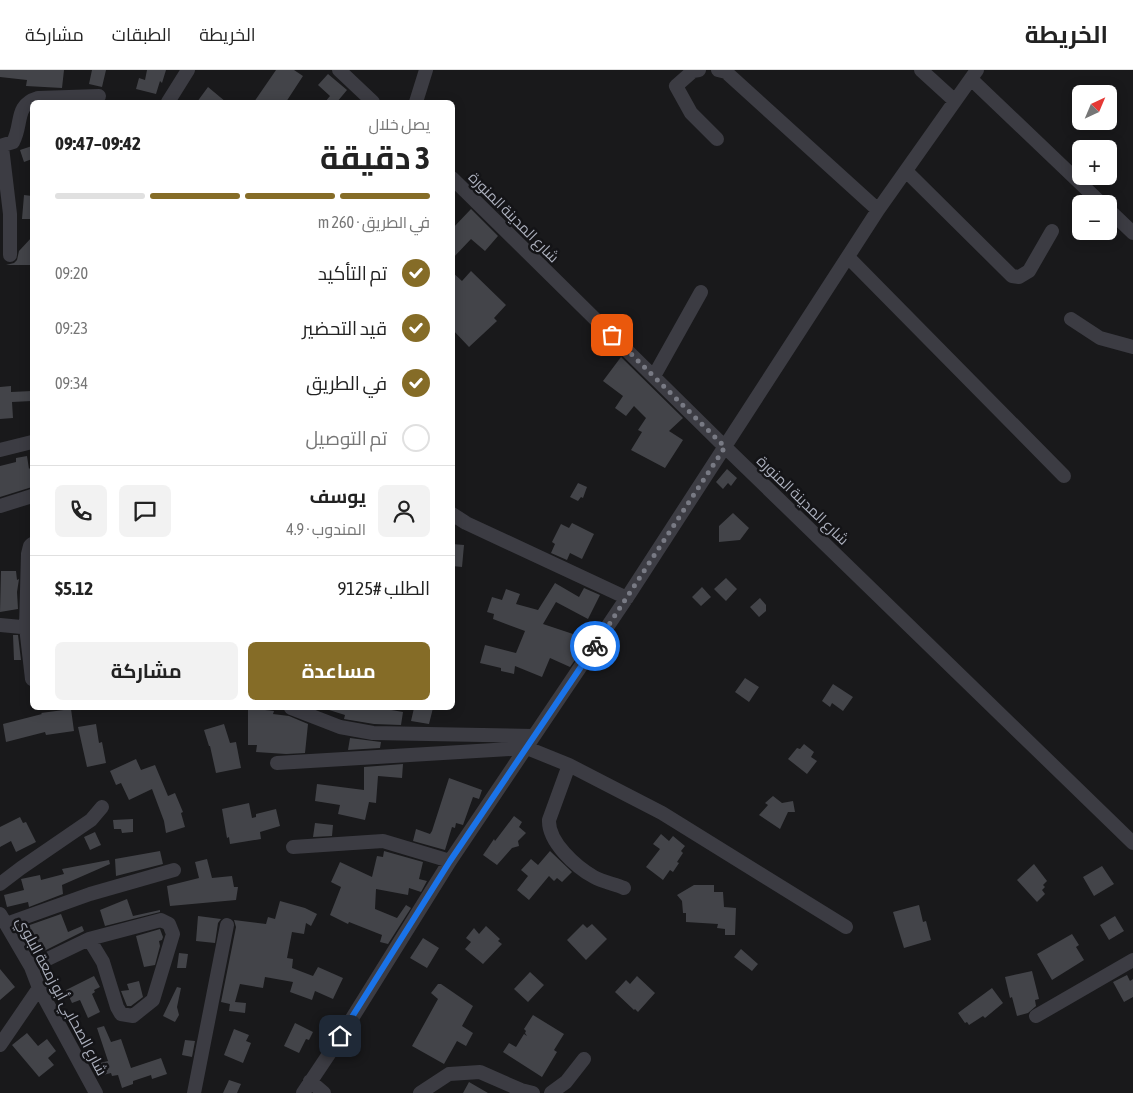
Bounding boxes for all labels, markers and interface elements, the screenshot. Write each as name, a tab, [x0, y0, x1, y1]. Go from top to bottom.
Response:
text: الخريطة	[1025, 21, 1108, 48]
text: مشاركة	[25, 24, 84, 45]
text: الطبقات	[112, 24, 171, 45]
text: الخريطة	[199, 24, 256, 45]
north arrow	[1072, 85, 1118, 130]
map controls	[1072, 85, 1117, 240]
text: يصل خلال	[368, 115, 430, 133]
text: 09:42–09:47	[55, 132, 141, 154]
text: 3 دقيقة	[320, 139, 430, 176]
button: +	[1072, 140, 1117, 185]
street label: شارع المدينة المنورة	[463, 168, 563, 268]
button: −	[1072, 195, 1117, 240]
text: في الطريق · 260 m	[318, 213, 430, 231]
icon: check	[402, 259, 430, 287]
text: تم التأكيد	[318, 262, 387, 284]
text: 09:20	[55, 264, 88, 282]
icon: check	[402, 314, 430, 342]
pin	[591, 314, 633, 356]
text: قيد التحضير	[302, 317, 387, 339]
text: 09:23	[55, 319, 88, 337]
icon: bag	[598, 321, 626, 349]
icon: check	[402, 369, 430, 397]
text: في الطريق	[306, 372, 387, 394]
text: 09:34	[55, 374, 88, 392]
text: تم التوصيل	[305, 427, 387, 449]
street label: شارع المدينة المنورة	[752, 452, 852, 550]
button: phone	[55, 485, 107, 537]
button: chat	[119, 485, 171, 537]
text: يوسف	[310, 485, 366, 507]
button: person	[378, 485, 430, 537]
text: المندوب · 4.9	[286, 520, 366, 538]
text: $5.12	[55, 577, 93, 599]
text: الطلب #9125	[337, 577, 430, 599]
courier	[570, 621, 620, 671]
icon: bike	[581, 632, 609, 660]
button: مشاركة	[55, 642, 238, 700]
button: مساعدة	[248, 642, 430, 700]
street label: شارع الصحابي أبو زمعة البلوي	[9, 914, 112, 1080]
pin	[319, 1015, 361, 1057]
icon: home	[326, 1022, 354, 1050]

